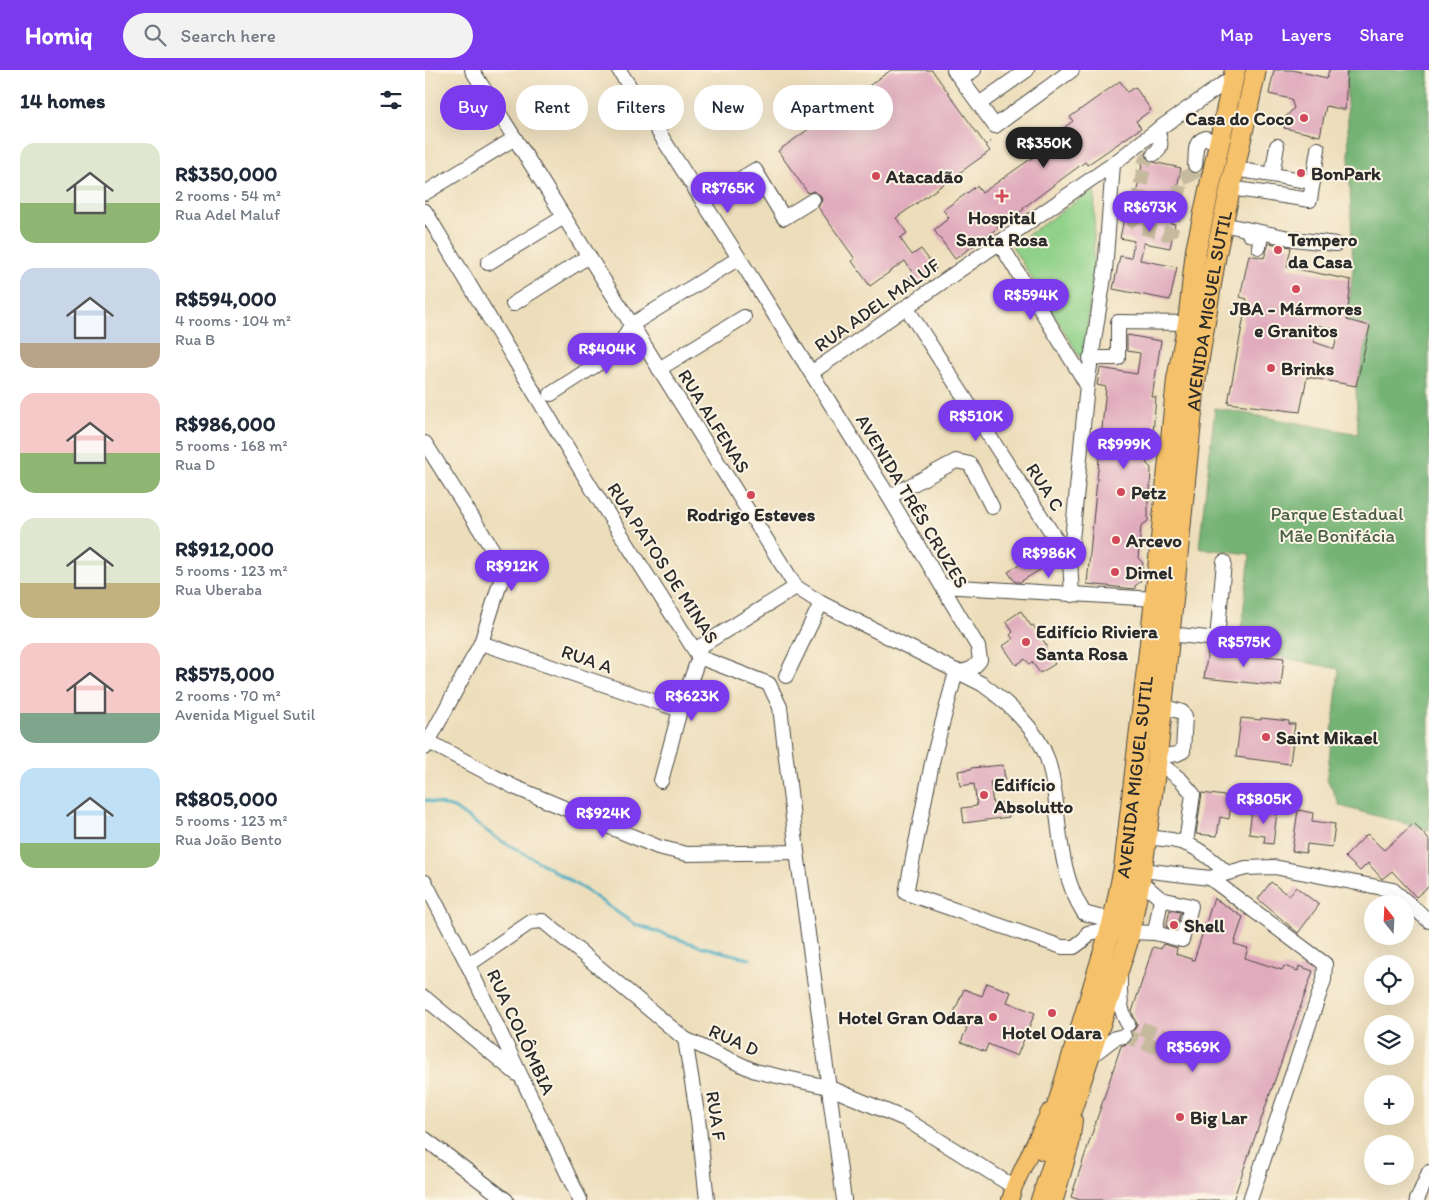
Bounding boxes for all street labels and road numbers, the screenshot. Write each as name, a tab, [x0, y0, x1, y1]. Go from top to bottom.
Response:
street label: AVENIDA MIGUEL SUTIL	[1181, 208, 1237, 412]
street label: RUA ADEL MALUF	[810, 253, 944, 357]
street label: RUA ALFENAS	[673, 365, 755, 477]
street label: AVENIDA TRÊS CRUZES	[851, 410, 973, 592]
street label: RUA C	[1021, 459, 1069, 515]
street label: RUA PATOS DE MINAS	[602, 478, 724, 648]
street label: RUA A	[558, 640, 616, 678]
street label: AVENIDA MIGUEL SUTIL	[1111, 674, 1158, 880]
street label: RUA COLÔMBIA	[482, 966, 560, 1098]
street label: RUA D	[705, 1019, 763, 1061]
street label: RUA F	[701, 1089, 731, 1143]

